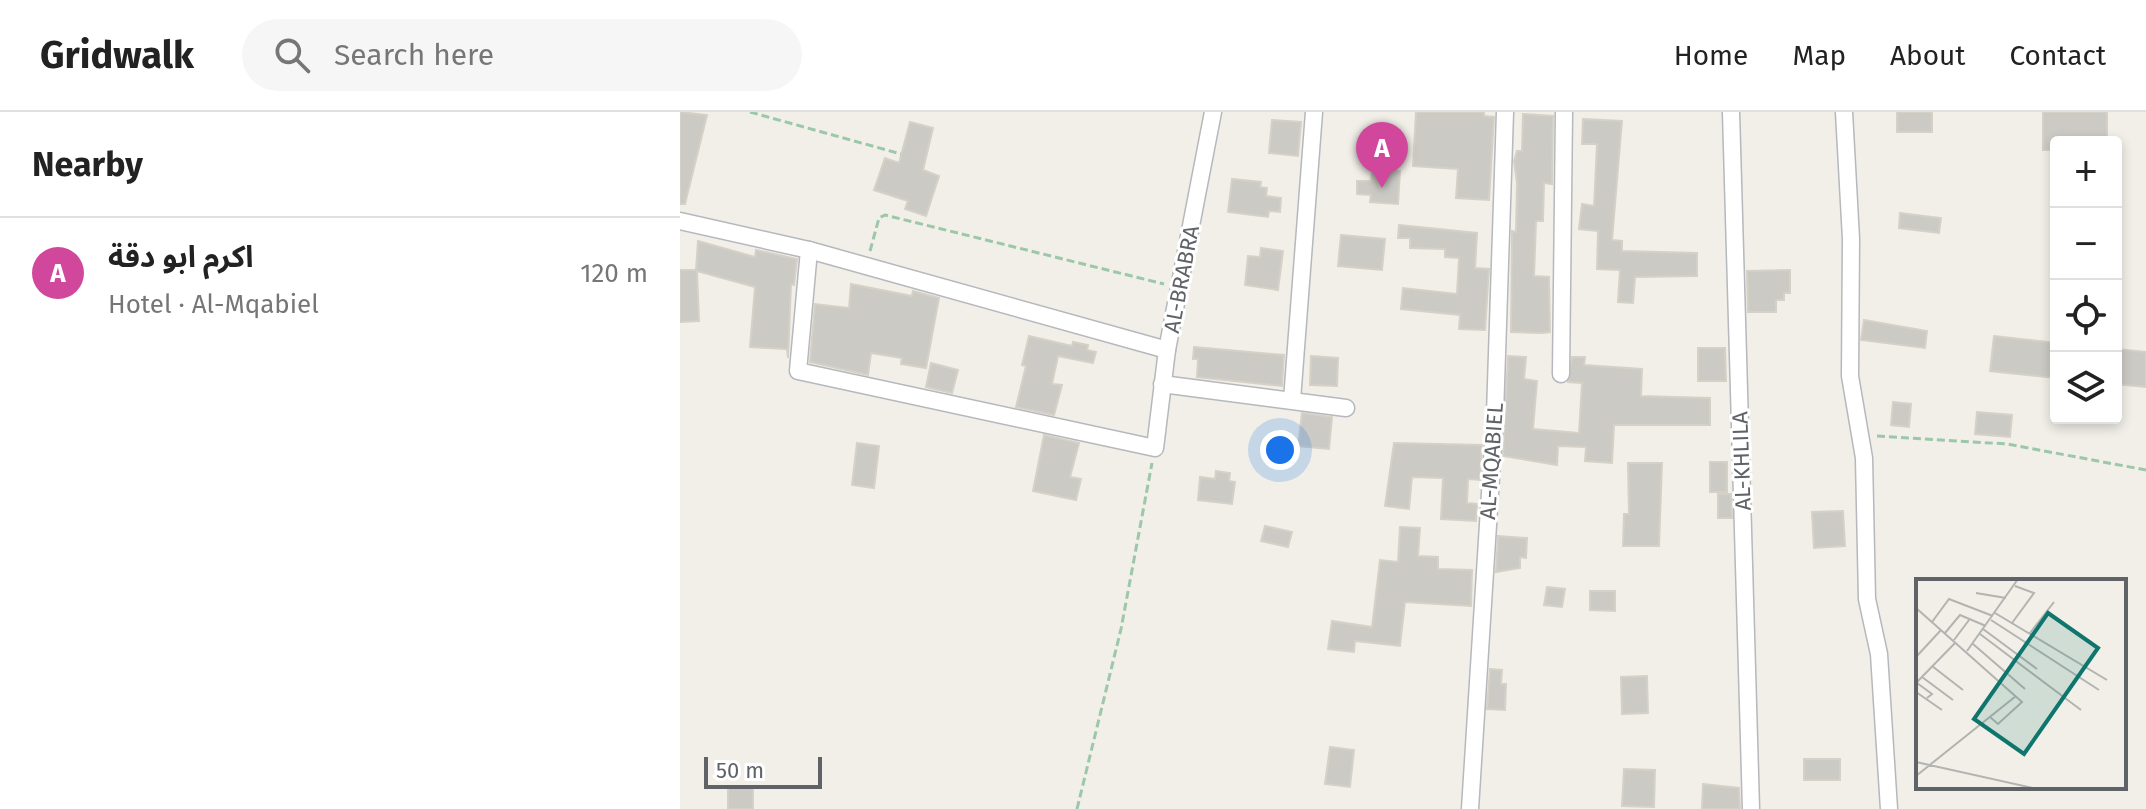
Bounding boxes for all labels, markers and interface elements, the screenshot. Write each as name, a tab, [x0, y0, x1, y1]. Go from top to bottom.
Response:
search box	[242, 19, 802, 91]
text: Gridwalk	[40, 32, 194, 78]
icon: search	[270, 33, 314, 77]
text: Search here	[334, 37, 494, 73]
text: Home	[1674, 39, 1748, 72]
text: Map	[1792, 39, 1846, 72]
text: About	[1890, 39, 1965, 72]
text: Contact	[2009, 39, 2106, 72]
pin: A	[1356, 122, 1408, 188]
map controls	[2050, 136, 2122, 424]
button: +	[2050, 136, 2122, 208]
text: Nearby	[32, 144, 143, 185]
button: −	[2050, 208, 2122, 280]
street label: AL-BRABRA	[1158, 223, 1205, 335]
text: اكرم ابو دقة	[108, 239, 254, 275]
text: A	[50, 258, 66, 289]
text: 120 m	[580, 258, 648, 289]
button: locate	[2050, 280, 2122, 352]
text: Hotel · Al-Mqabiel	[108, 289, 319, 320]
button: layers	[2050, 352, 2122, 424]
street label: AL-MQABIEL	[1474, 402, 1509, 520]
street label: AL-KHLILA	[1726, 411, 1757, 511]
your location	[1260, 430, 1300, 470]
inset map	[1916, 579, 2126, 789]
scale bar	[704, 753, 822, 789]
text: 50 m	[716, 757, 764, 784]

